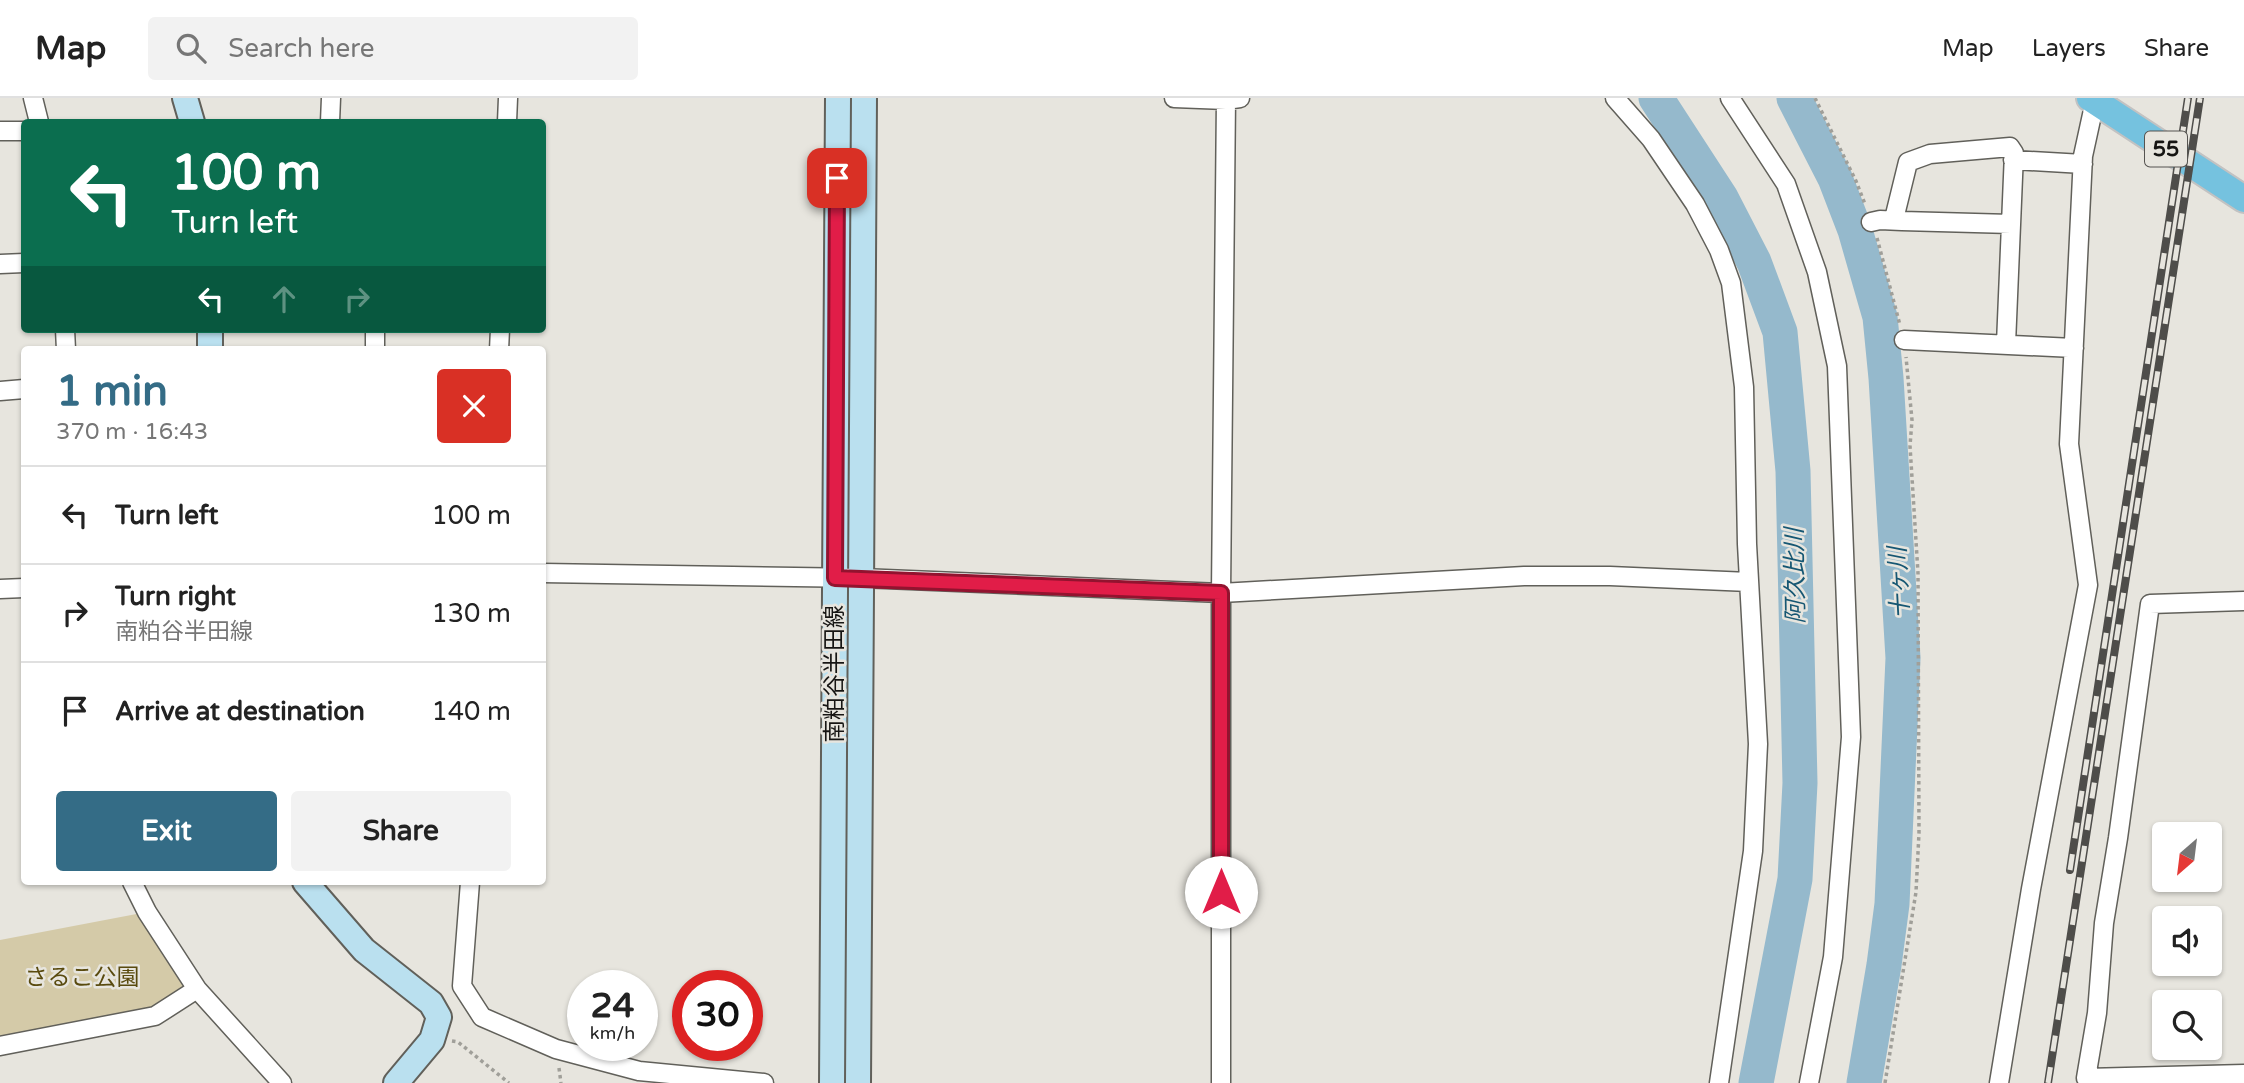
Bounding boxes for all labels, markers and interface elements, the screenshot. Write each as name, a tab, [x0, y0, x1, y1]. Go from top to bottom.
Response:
search box	[148, 17, 638, 80]
text: Map	[35, 29, 106, 68]
icon: search	[172, 29, 210, 67]
text: Search here	[228, 33, 374, 64]
text: Map	[1942, 34, 1994, 63]
text: Layers	[2032, 34, 2106, 63]
text: Share	[2144, 34, 2209, 63]
road number: 55	[2145, 132, 2187, 166]
text: 100 m	[171, 144, 321, 203]
icon: left	[56, 147, 147, 238]
pin	[807, 148, 867, 208]
icon: arrive	[818, 159, 856, 197]
text: Turn left	[171, 204, 298, 242]
icon: left	[192, 280, 230, 318]
icon: ahead	[265, 280, 303, 318]
icon: right	[338, 280, 376, 318]
text: 1 min	[56, 366, 168, 417]
button: close	[437, 369, 511, 443]
text: 370 m · 16:43	[56, 418, 208, 446]
icon: left	[56, 496, 94, 534]
text: Turn left	[115, 500, 218, 531]
text: 100 m	[431, 500, 511, 531]
water label: 阿久比川	[1780, 525, 1811, 624]
water label: 十ヶ川	[1883, 543, 1916, 620]
text: Turn right	[115, 581, 236, 612]
icon: right	[56, 594, 94, 632]
text: 130 m	[431, 598, 511, 629]
street label: 南粕谷半田線	[821, 605, 849, 743]
text: 南粕谷半田線	[115, 618, 253, 646]
icon: arrive	[56, 692, 94, 730]
text: Arrive at destination	[115, 696, 365, 727]
text: 140 m	[431, 696, 511, 727]
button: Exit	[56, 791, 277, 871]
button: Share	[291, 791, 511, 871]
north arrow	[2152, 822, 2222, 892]
map controls	[2152, 822, 2222, 1060]
position arrow	[1184, 855, 1258, 929]
button: sound	[2152, 906, 2222, 976]
park label: さるこ公園	[25, 964, 140, 992]
speed limit sign: 30	[672, 970, 763, 1061]
text: 24	[591, 985, 634, 1027]
button: search	[2152, 990, 2222, 1060]
text: km/h	[590, 1022, 635, 1044]

